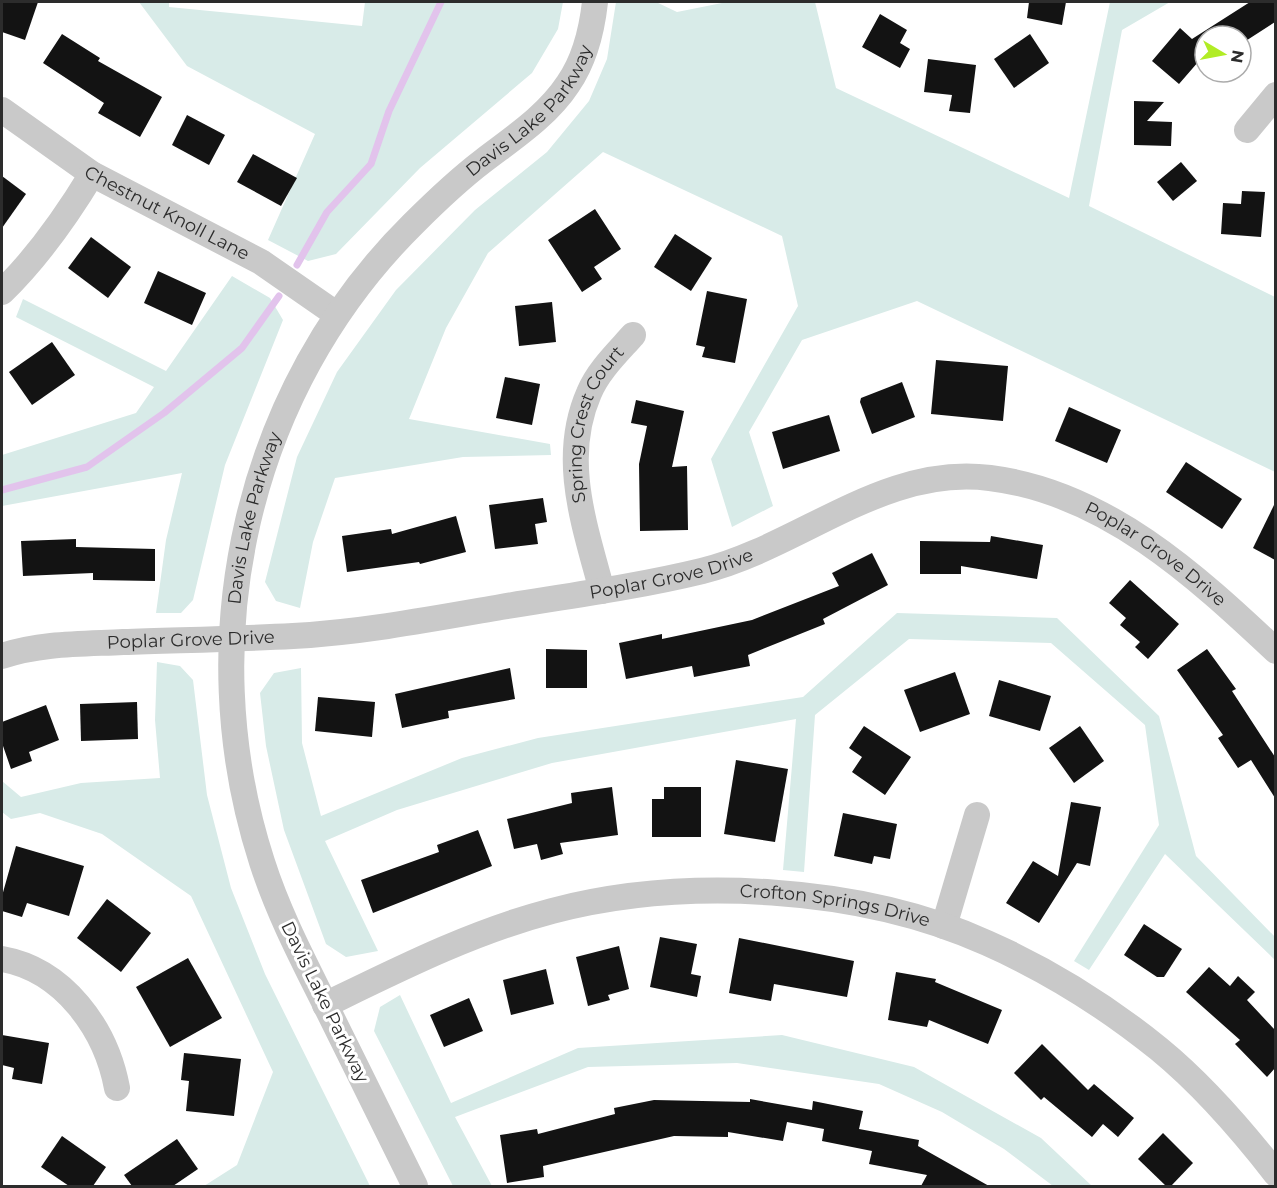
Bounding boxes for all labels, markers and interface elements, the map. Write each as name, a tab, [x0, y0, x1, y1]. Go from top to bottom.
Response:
north arrow	[1193, 24, 1253, 84]
street label: Davis Lake Parkway	[461, 42, 597, 181]
text: N	[1227, 48, 1248, 65]
street label: Chestnut Knoll Lane	[80, 161, 253, 265]
street label: Spring Crest Court	[565, 341, 629, 505]
street label: Davis Lake Parkway	[223, 429, 286, 605]
street label: Poplar Grove Drive	[1081, 497, 1231, 611]
street label: Poplar Grove Drive	[588, 544, 757, 604]
street label: Poplar Grove Drive	[106, 626, 275, 654]
street label: Crofton Springs Drive	[739, 880, 933, 932]
street label: Davis Lake Parkway	[276, 918, 374, 1086]

